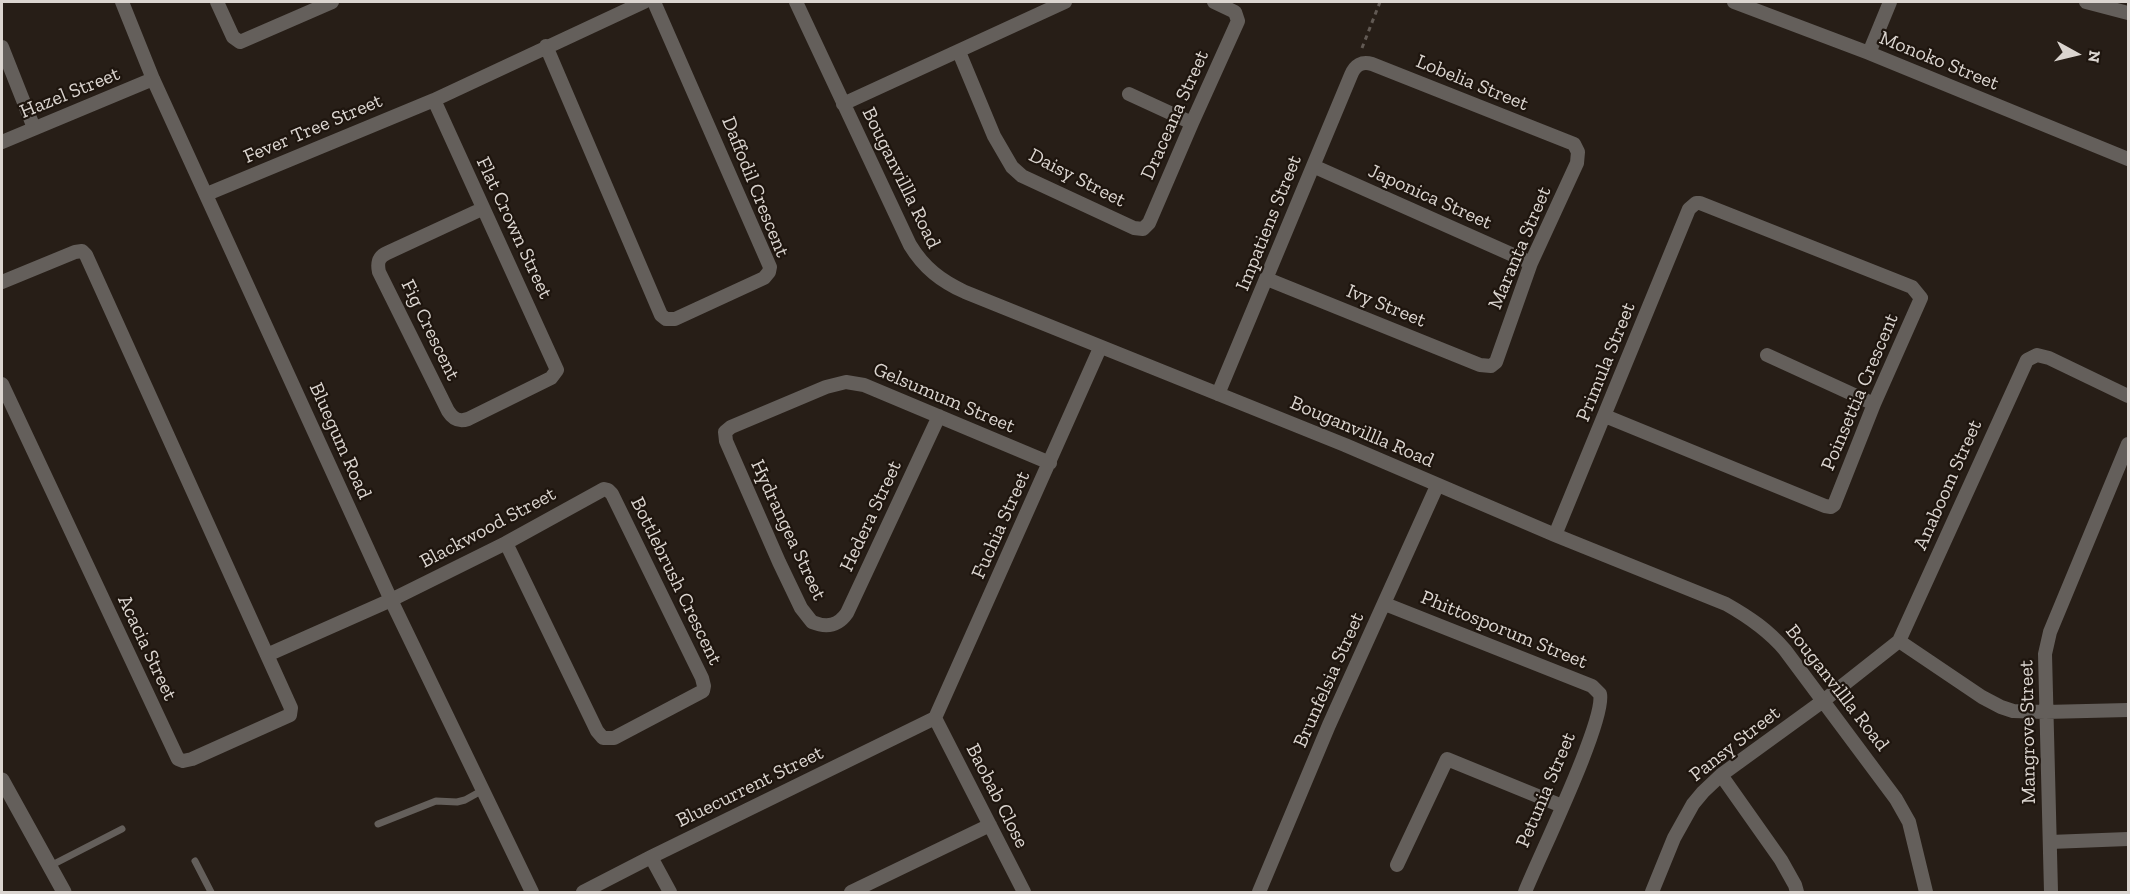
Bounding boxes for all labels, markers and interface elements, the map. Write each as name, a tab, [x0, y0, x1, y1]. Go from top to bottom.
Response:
north arrow	[2046, 24, 2106, 84]
street label: Monoko Street	[1876, 26, 2002, 96]
street label: Draceana Street	[1136, 47, 1214, 183]
text: N	[2084, 49, 2105, 64]
street label: Lobelia Street	[1412, 50, 1532, 116]
street label: Hazel Street	[16, 62, 124, 124]
street label: Fever Tree Street	[240, 89, 386, 169]
street label: Bouganvillla Road	[856, 103, 946, 253]
street label: Daffodil Crescent	[716, 113, 794, 261]
street label: Daisy Street	[1025, 143, 1129, 213]
street label: Impatiens Street	[1231, 152, 1307, 294]
street label: Flat Crown Street	[471, 153, 557, 303]
street label: Japonica Street	[1365, 159, 1495, 235]
street label: Maranta Street	[1483, 183, 1557, 313]
street label: Fig Crescent	[395, 276, 465, 384]
street label: Ivy Street	[1343, 279, 1429, 333]
street label: Primula Street	[1571, 299, 1641, 425]
street label: Poinsettia Crescent	[1816, 310, 1904, 474]
street label: Gelsumum Street	[870, 357, 1018, 439]
street label: Bluegum Road	[304, 379, 376, 503]
street label: Bouganvillla Road	[1286, 391, 1438, 473]
street label: Anaboom Street	[1909, 416, 1987, 554]
street label: Hydrangea Street	[745, 456, 831, 604]
street label: Hedera Street	[835, 457, 907, 575]
street label: Fuchia Street	[967, 467, 1035, 583]
street label: Blackwood Street	[416, 482, 560, 574]
street label: Bottlebrush Crescent	[625, 493, 727, 669]
street label: Phittosporum Street	[1417, 586, 1591, 674]
street label: Acacia Street	[112, 592, 182, 704]
street label: Brunfelsia Street	[1288, 609, 1370, 751]
street label: Bouganvillla Road	[1780, 620, 1894, 756]
street label: Mangrove Street	[2015, 660, 2041, 804]
street label: Pansy Street	[1685, 701, 1785, 787]
street label: Petunia Street	[1511, 729, 1581, 851]
street label: Baobab Close	[960, 740, 1034, 852]
street label: Bluecurrent Street	[673, 741, 827, 833]

